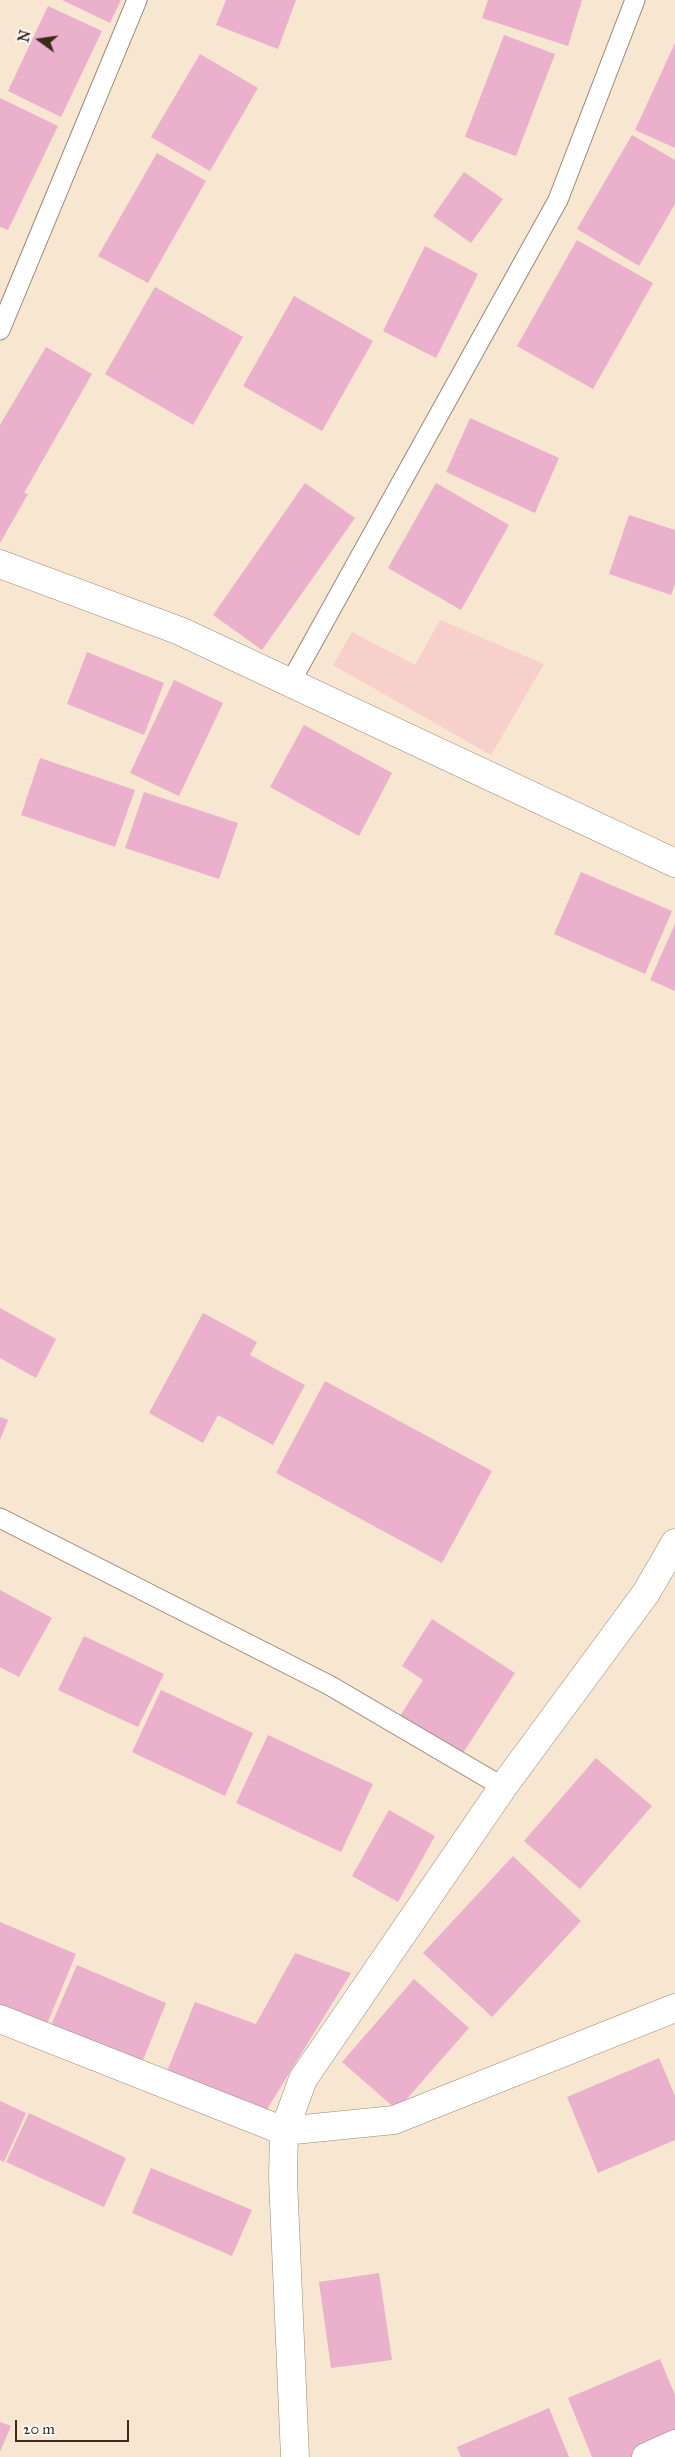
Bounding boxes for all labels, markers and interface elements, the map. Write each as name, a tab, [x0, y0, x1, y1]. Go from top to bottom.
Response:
north arrow	[15, 15, 65, 65]
text: N	[15, 28, 35, 44]
scale bar	[18, 2410, 131, 2442]
text: 20 m	[23, 2420, 55, 2438]

